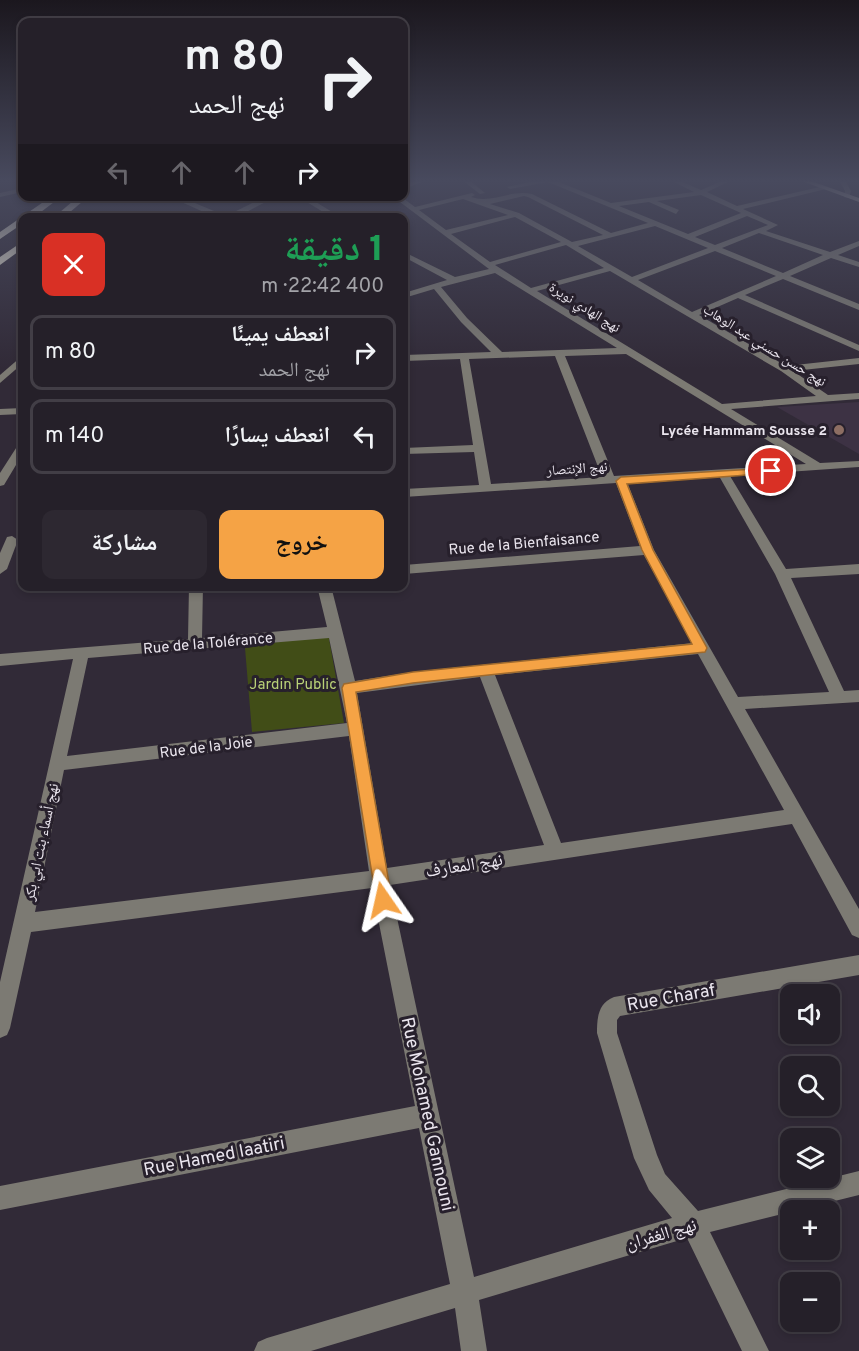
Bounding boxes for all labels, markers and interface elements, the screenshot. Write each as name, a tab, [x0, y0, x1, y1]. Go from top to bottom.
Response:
text: 80 m	[184, 32, 285, 85]
icon: right	[306, 42, 384, 120]
text: نهج الحمد	[189, 89, 285, 123]
icon: left	[102, 156, 135, 189]
icon: ahead	[165, 156, 198, 189]
icon: ahead	[228, 156, 261, 189]
icon: right	[291, 156, 324, 189]
text: 1 دقيقة	[284, 228, 384, 274]
button: close	[42, 233, 105, 296]
text: 400 m · 22:42	[261, 274, 384, 300]
street label: نهج الهادي نويرة	[544, 280, 623, 338]
street label: نهج حسن حسني عبد الوهاب	[699, 301, 829, 393]
text: انعطف يمينًا	[231, 322, 330, 349]
icon: right	[348, 336, 381, 369]
text: 80 m	[45, 339, 96, 366]
text: نهج الحمد	[259, 358, 330, 384]
icon: left	[348, 420, 381, 453]
text: 140 m	[45, 423, 104, 450]
text: انعطف يسارًا	[225, 423, 330, 450]
place label: Lycée Hammam Sousse 2	[661, 423, 827, 440]
marker: Lycée Hammam Sousse 2	[832, 423, 846, 437]
pin	[745, 445, 796, 496]
icon: arrive	[754, 454, 787, 487]
street label: نهج الإنتصار	[545, 459, 608, 480]
button: مشاركة	[42, 510, 207, 579]
button: خروج	[219, 510, 384, 579]
street label: Rue de la Bienfaisance	[448, 528, 600, 561]
street label: Rue de la Tolérance	[142, 629, 274, 660]
park label: Jardin Public	[249, 676, 337, 695]
street label: Rue de la Joie	[159, 733, 254, 764]
street label: نهج أسماء بنت ابي بكر	[20, 782, 65, 904]
street label: نهج المعارف	[424, 849, 504, 884]
position arrow	[351, 868, 415, 932]
street label: Rue Charaf	[625, 979, 717, 1018]
map controls	[780, 984, 840, 1332]
button: sound	[780, 984, 840, 1044]
street label: Rue Mohamed Gannouni	[395, 1015, 458, 1213]
button: search	[780, 1056, 840, 1116]
button: layers	[780, 1128, 840, 1188]
street label: Rue Hamed laatiri	[142, 1133, 287, 1182]
button: +	[780, 1200, 840, 1260]
street label: نهج الغفران	[623, 1214, 700, 1257]
button: −	[780, 1272, 840, 1332]

